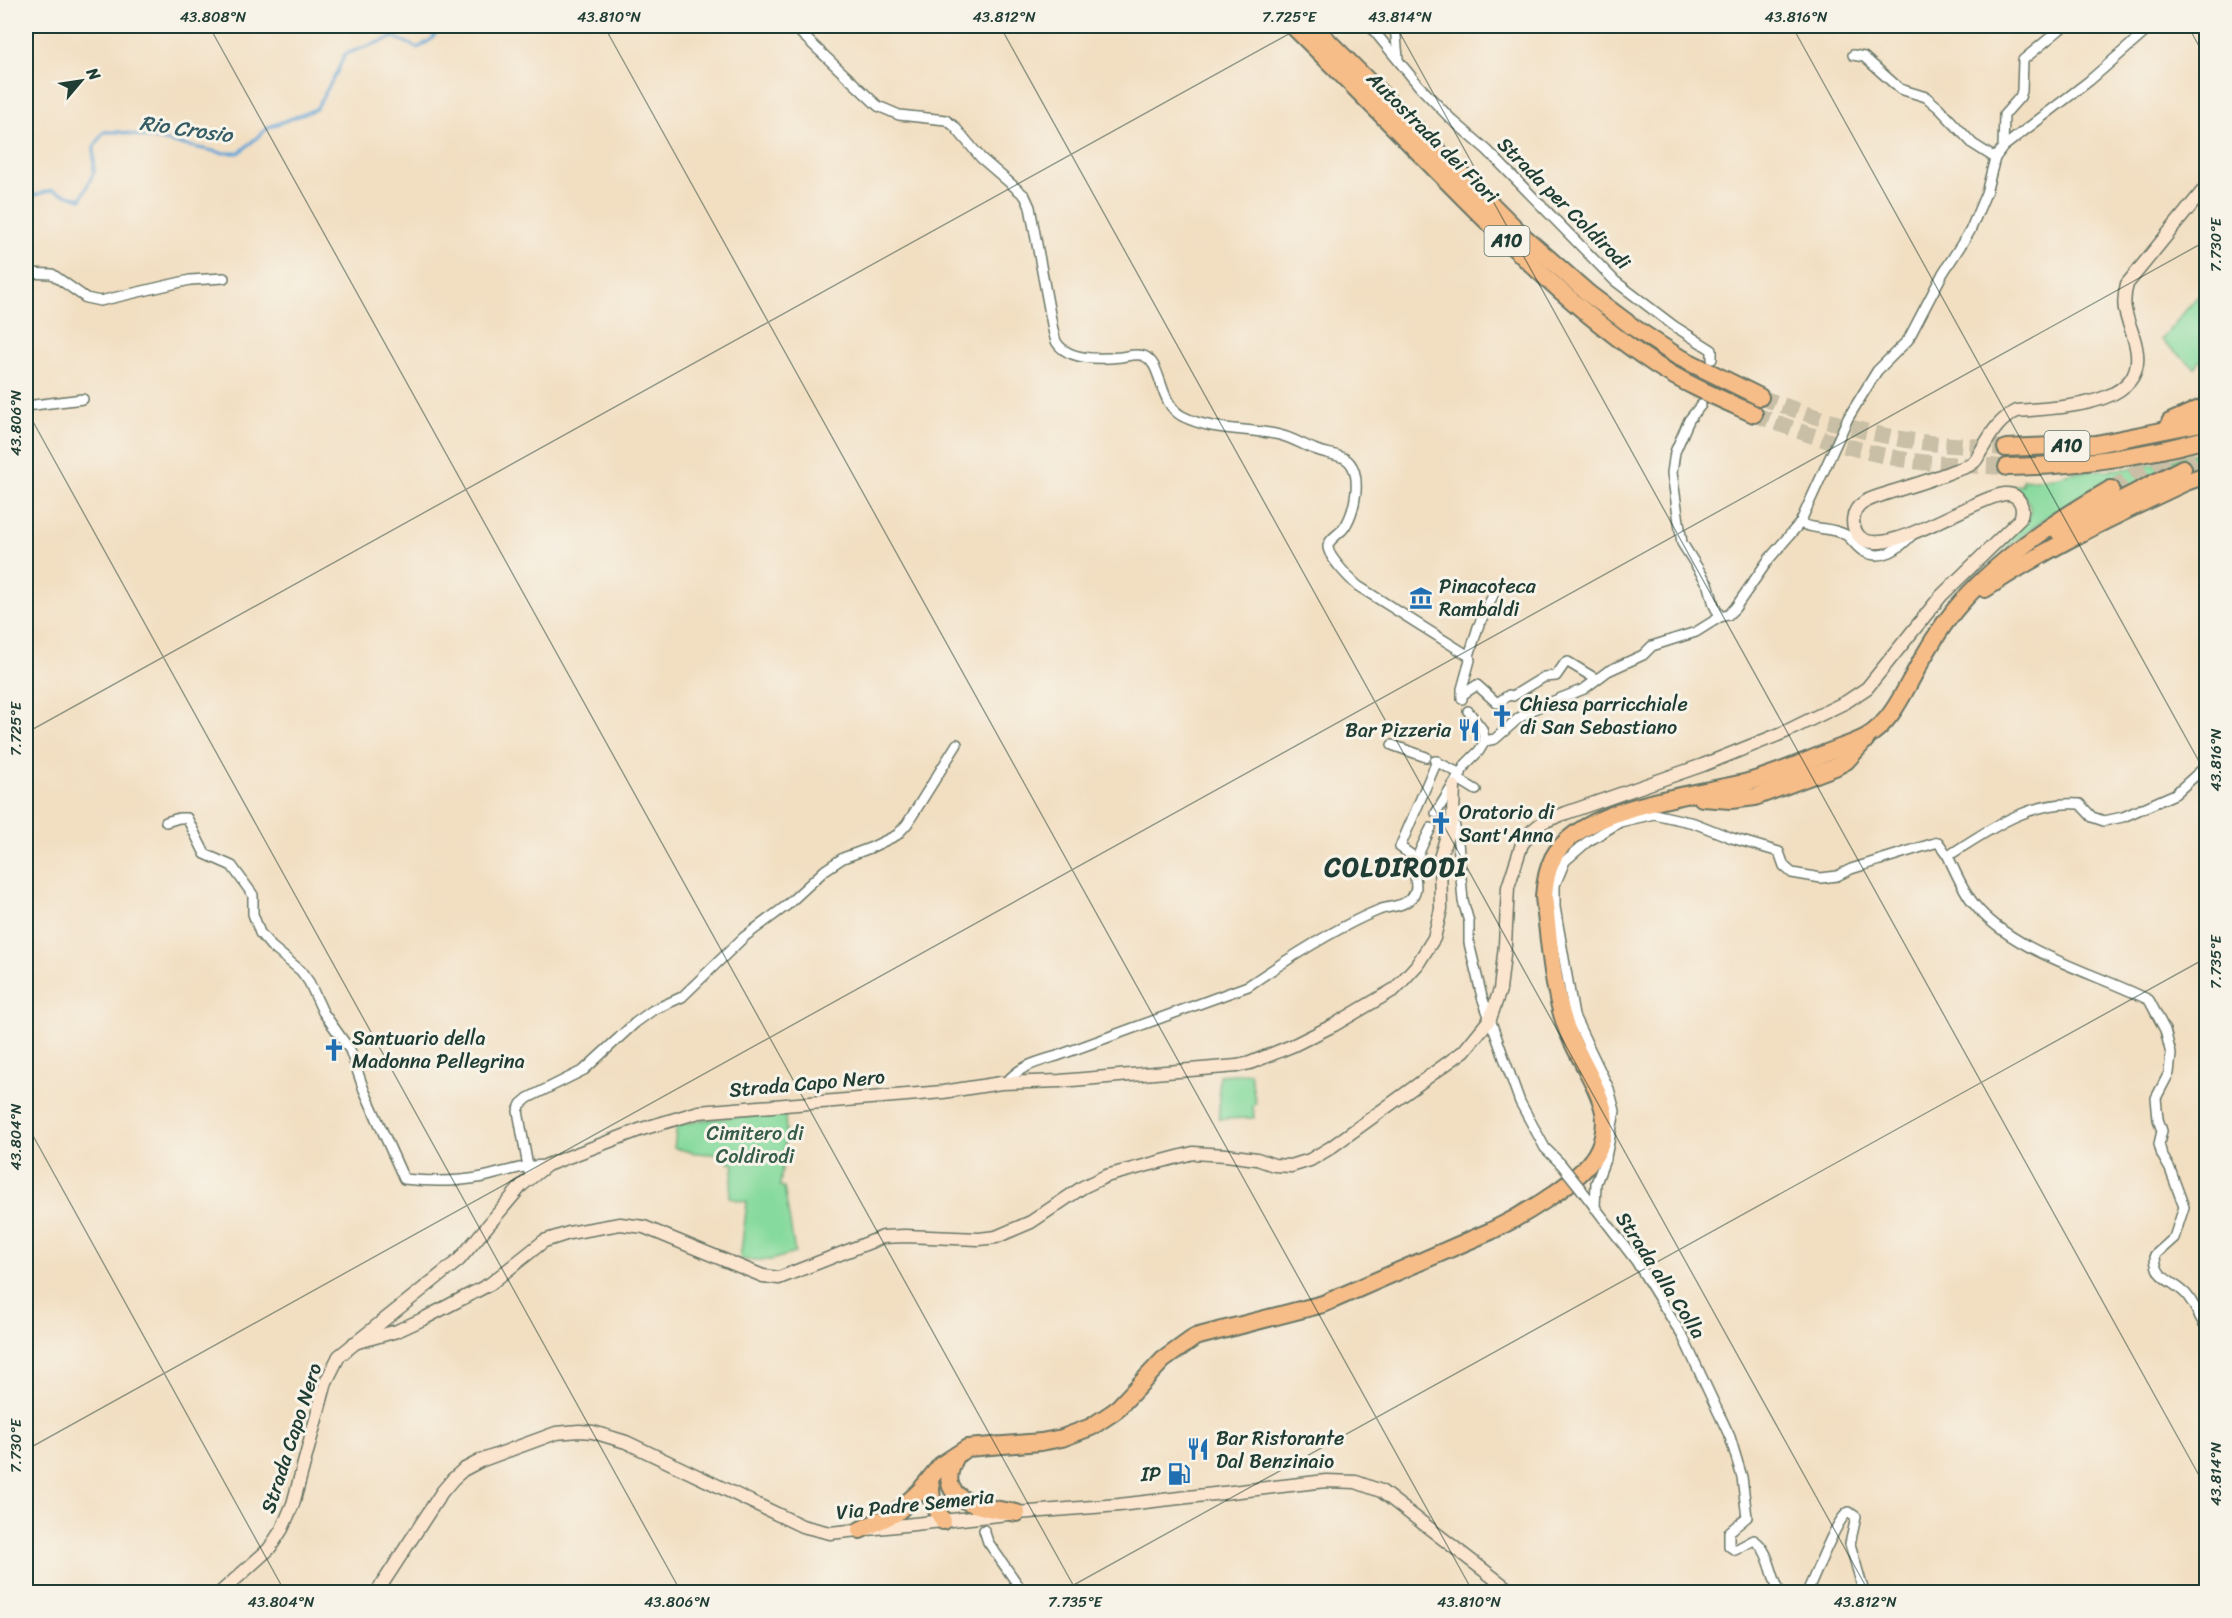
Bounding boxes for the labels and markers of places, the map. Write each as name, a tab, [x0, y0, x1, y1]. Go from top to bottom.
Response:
place label: Pinacoteca Rambaldi	[1439, 569, 1537, 627]
museum icon: Pinacoteca Rambaldi	[1408, 585, 1434, 611]
place label: Chiesa parricchiale di San Sebastiano	[1520, 687, 1688, 745]
church icon: Chiesa parricchiale di San Sebastiano	[1489, 703, 1515, 729]
place label: Bar Pizzeria	[1345, 713, 1452, 748]
restaurant icon: Bar Pizzeria	[1456, 717, 1482, 743]
place label: Oratorio di Sant'Anna	[1459, 795, 1556, 853]
church icon: Oratorio di Sant'Anna	[1428, 810, 1454, 836]
place label: Santuario della Madonna Pellegrina	[352, 1021, 525, 1079]
church icon: Santuario della Madonna Pellegrina	[321, 1037, 347, 1063]
place label: Bar Ristorante Dal Benzinaio	[1216, 1421, 1344, 1479]
restaurant icon: Bar Ristorante Dal Benzinaio	[1185, 1436, 1211, 1462]
place label: IP	[1140, 1457, 1161, 1492]
fuel station icon: IP	[1166, 1461, 1192, 1487]

